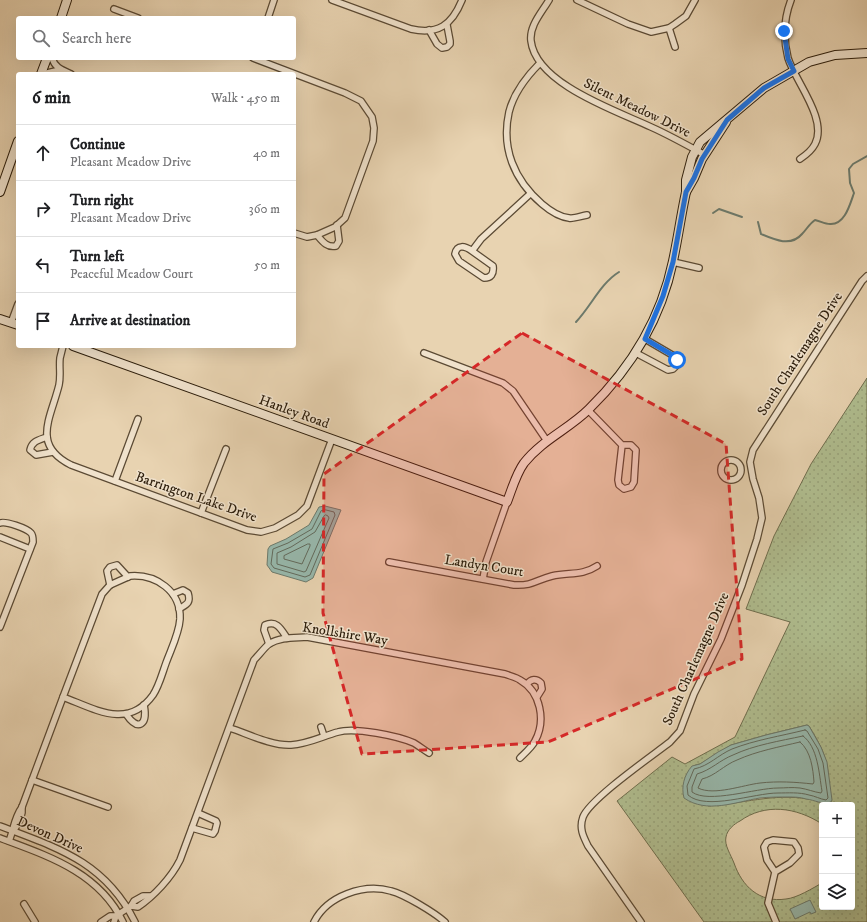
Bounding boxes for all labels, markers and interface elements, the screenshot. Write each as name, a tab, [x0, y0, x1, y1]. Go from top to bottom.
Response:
search box	[16, 16, 296, 60]
route end	[775, 22, 793, 40]
icon: search	[30, 27, 52, 49]
text: Search here	[62, 29, 131, 48]
street label: Silent Meadow Drive	[581, 74, 694, 142]
text: 6 min	[32, 87, 71, 109]
text: Walk · 450 m	[211, 90, 280, 106]
text: Continue	[70, 135, 125, 154]
icon: ahead	[32, 142, 54, 164]
text: 40 m	[253, 145, 280, 161]
text: Pleasant Meadow Drive	[70, 154, 191, 170]
text: Turn right	[70, 191, 133, 210]
icon: right	[32, 198, 54, 220]
text: 360 m	[249, 201, 280, 217]
text: Pleasant Meadow Drive	[70, 210, 191, 226]
text: Turn left	[70, 247, 124, 266]
icon: left	[32, 254, 54, 276]
text: 50 m	[254, 257, 280, 273]
text: Peaceful Meadow Court	[70, 266, 193, 282]
street label: South Charlemagne Drive	[753, 289, 847, 419]
icon: arrive	[32, 310, 54, 332]
text: Arrive at destination	[70, 311, 190, 330]
route start	[668, 351, 686, 369]
street label: Hanley Road	[256, 391, 332, 433]
street label: Barrington Lake Drive	[133, 468, 259, 526]
street label: Landyn Court	[443, 551, 525, 581]
street label: South Charlemagne Drive	[659, 589, 734, 728]
street label: Knollshire Way	[301, 618, 389, 650]
map controls	[819, 802, 855, 910]
button: +	[819, 802, 855, 838]
street label: Devon Drive	[14, 812, 86, 858]
button: −	[819, 838, 855, 874]
button: layers	[819, 874, 855, 910]

